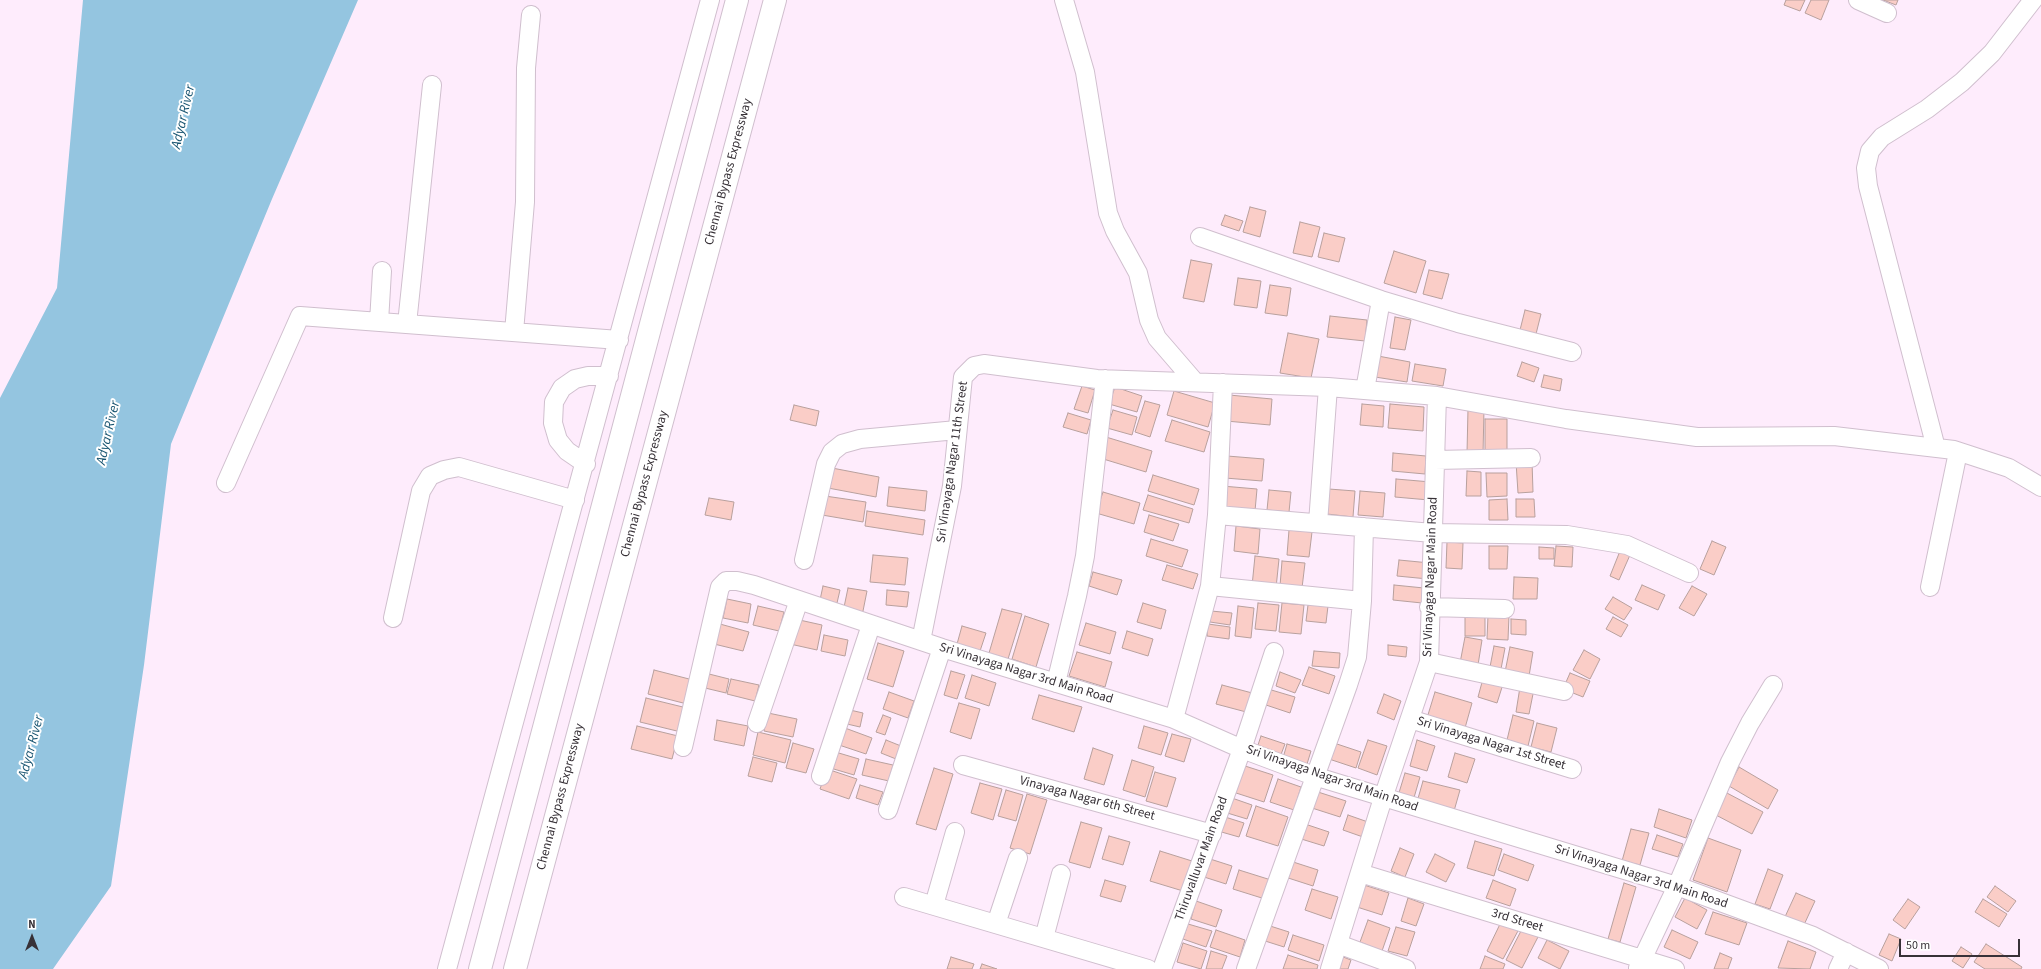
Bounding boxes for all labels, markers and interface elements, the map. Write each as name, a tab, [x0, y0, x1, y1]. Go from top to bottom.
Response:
water label: Adyar River	[169, 84, 199, 150]
street label: Chennai Bypass Expressway	[702, 97, 756, 247]
street label: Sri Vinayaga Nagar 11th Street	[934, 380, 972, 544]
water label: Adyar River	[94, 400, 124, 466]
street label: Chennai Bypass Expressway	[618, 409, 672, 559]
street label: Sri Vinayaga Nagar Main Road	[1420, 497, 1442, 657]
street label: Sri Vinayaga Nagar 3rd Main Road	[937, 640, 1115, 708]
water label: Adyar River	[16, 714, 48, 780]
street label: Sri Vinayaga Nagar 1st Street	[1415, 714, 1567, 774]
street label: Chennai Bypass Expressway	[534, 722, 588, 872]
street label: Sri Vinayaga Nagar 3rd Main Road	[1244, 742, 1420, 816]
street label: Vinayaga Nagar 6th Street	[1018, 773, 1156, 825]
street label: Thiruvalluvar Main Road	[1172, 795, 1232, 923]
street label: Sri Vinayaga Nagar 3rd Main Road	[1552, 842, 1730, 912]
street label: 3rd Street	[1489, 906, 1545, 936]
north arrow	[12, 917, 52, 957]
text: N	[28, 917, 36, 932]
scale bar	[1901, 931, 2022, 957]
text: 50 m	[1906, 937, 1930, 954]

